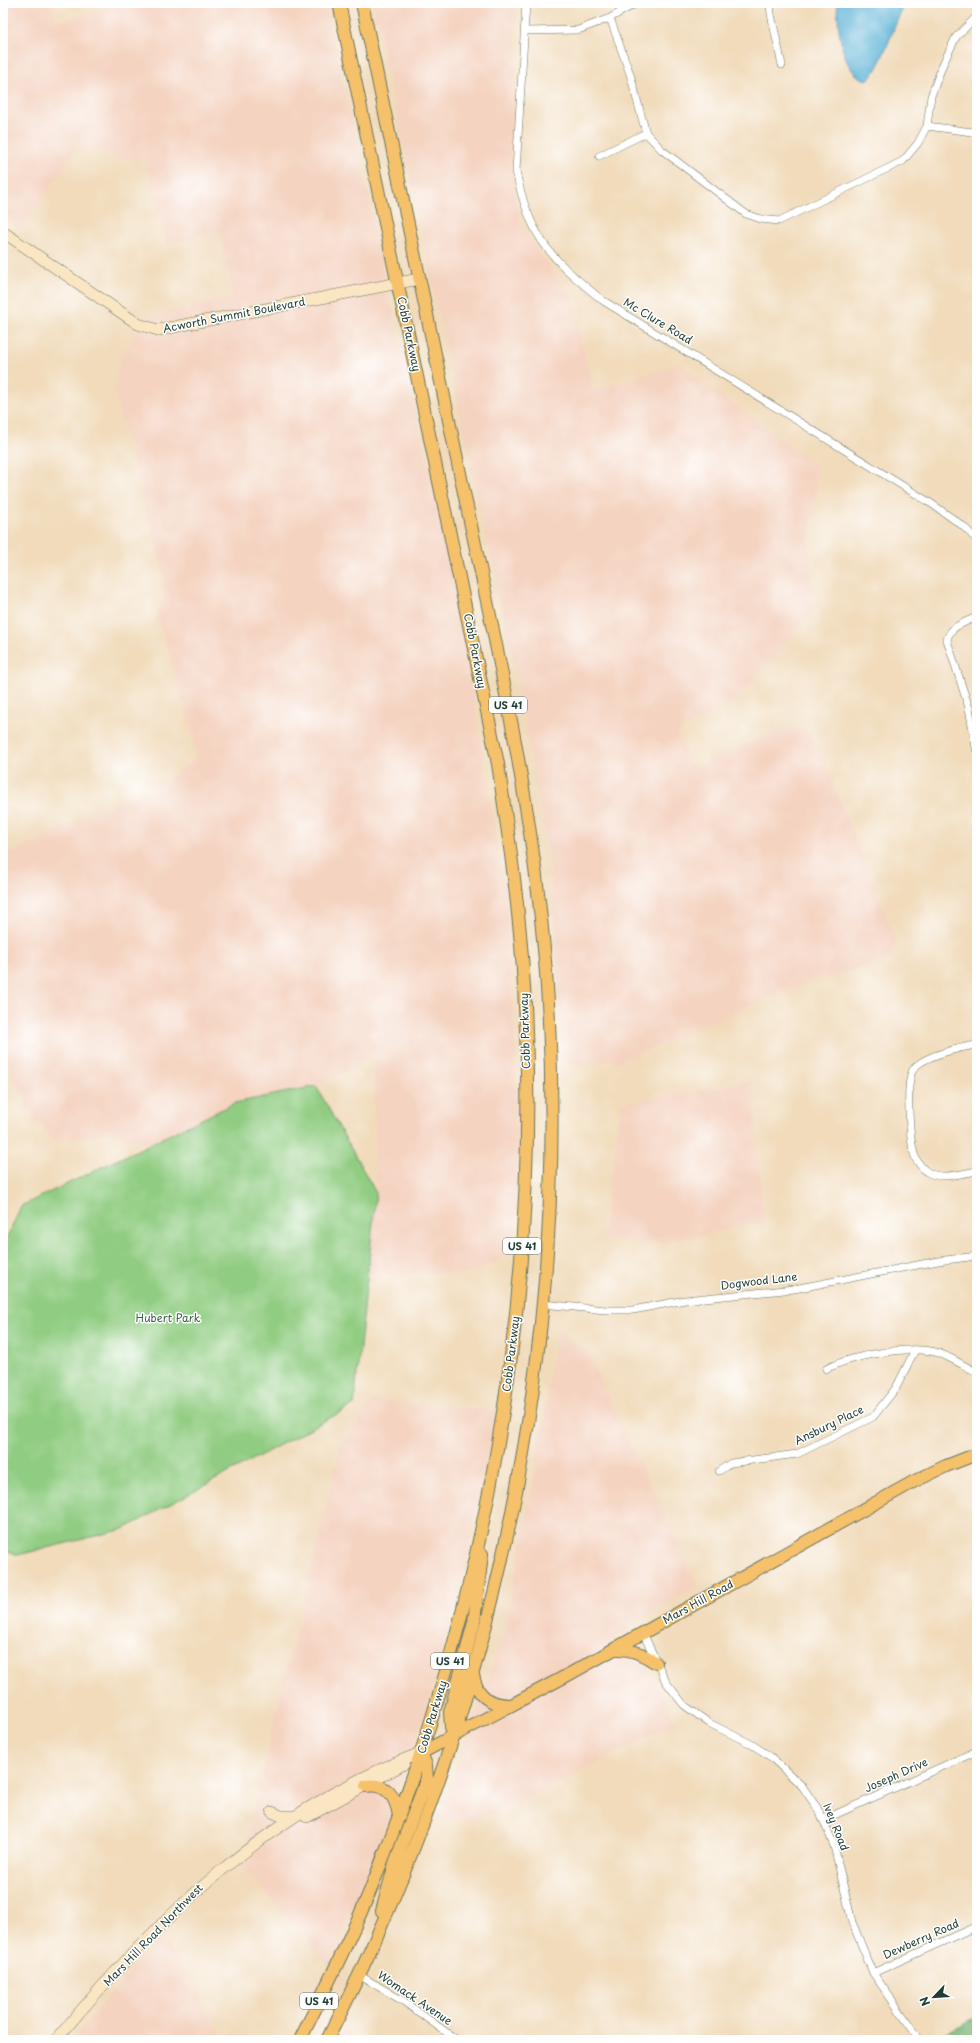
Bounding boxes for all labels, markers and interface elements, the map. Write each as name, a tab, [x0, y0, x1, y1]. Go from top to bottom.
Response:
street label: Acworth Summit Boulevard	[161, 292, 307, 337]
street label: Mc Clure Road	[620, 293, 696, 348]
street label: Cobb Parkway	[393, 295, 426, 373]
street label: Cobb Parkway	[460, 612, 491, 690]
road number: US 41	[489, 697, 527, 713]
street label: Cobb Parkway	[515, 993, 534, 1069]
road number: US 41	[503, 1238, 541, 1254]
street label: Dogwood Lane	[720, 1267, 798, 1294]
park label: Hubert Park	[136, 1309, 201, 1326]
street label: Cobb Parkway	[497, 1315, 524, 1393]
street label: Ansbury Place	[791, 1400, 866, 1449]
street label: Mars Hill Road	[659, 1575, 736, 1628]
road number: US 41	[431, 1653, 469, 1669]
street label: Cobb Parkway	[412, 1678, 451, 1756]
street label: Joseph Drive	[861, 1753, 930, 1796]
street label: Ivey Road	[819, 1800, 854, 1853]
street label: Mars Hill Road Northwest	[99, 1879, 207, 1990]
street label: Dewberry Road	[880, 1914, 962, 1963]
street label: Womack Avenue	[375, 1966, 456, 2029]
north arrow	[914, 1977, 954, 2017]
road number: US 41	[300, 1993, 338, 2009]
text: N	[915, 1994, 934, 2009]

